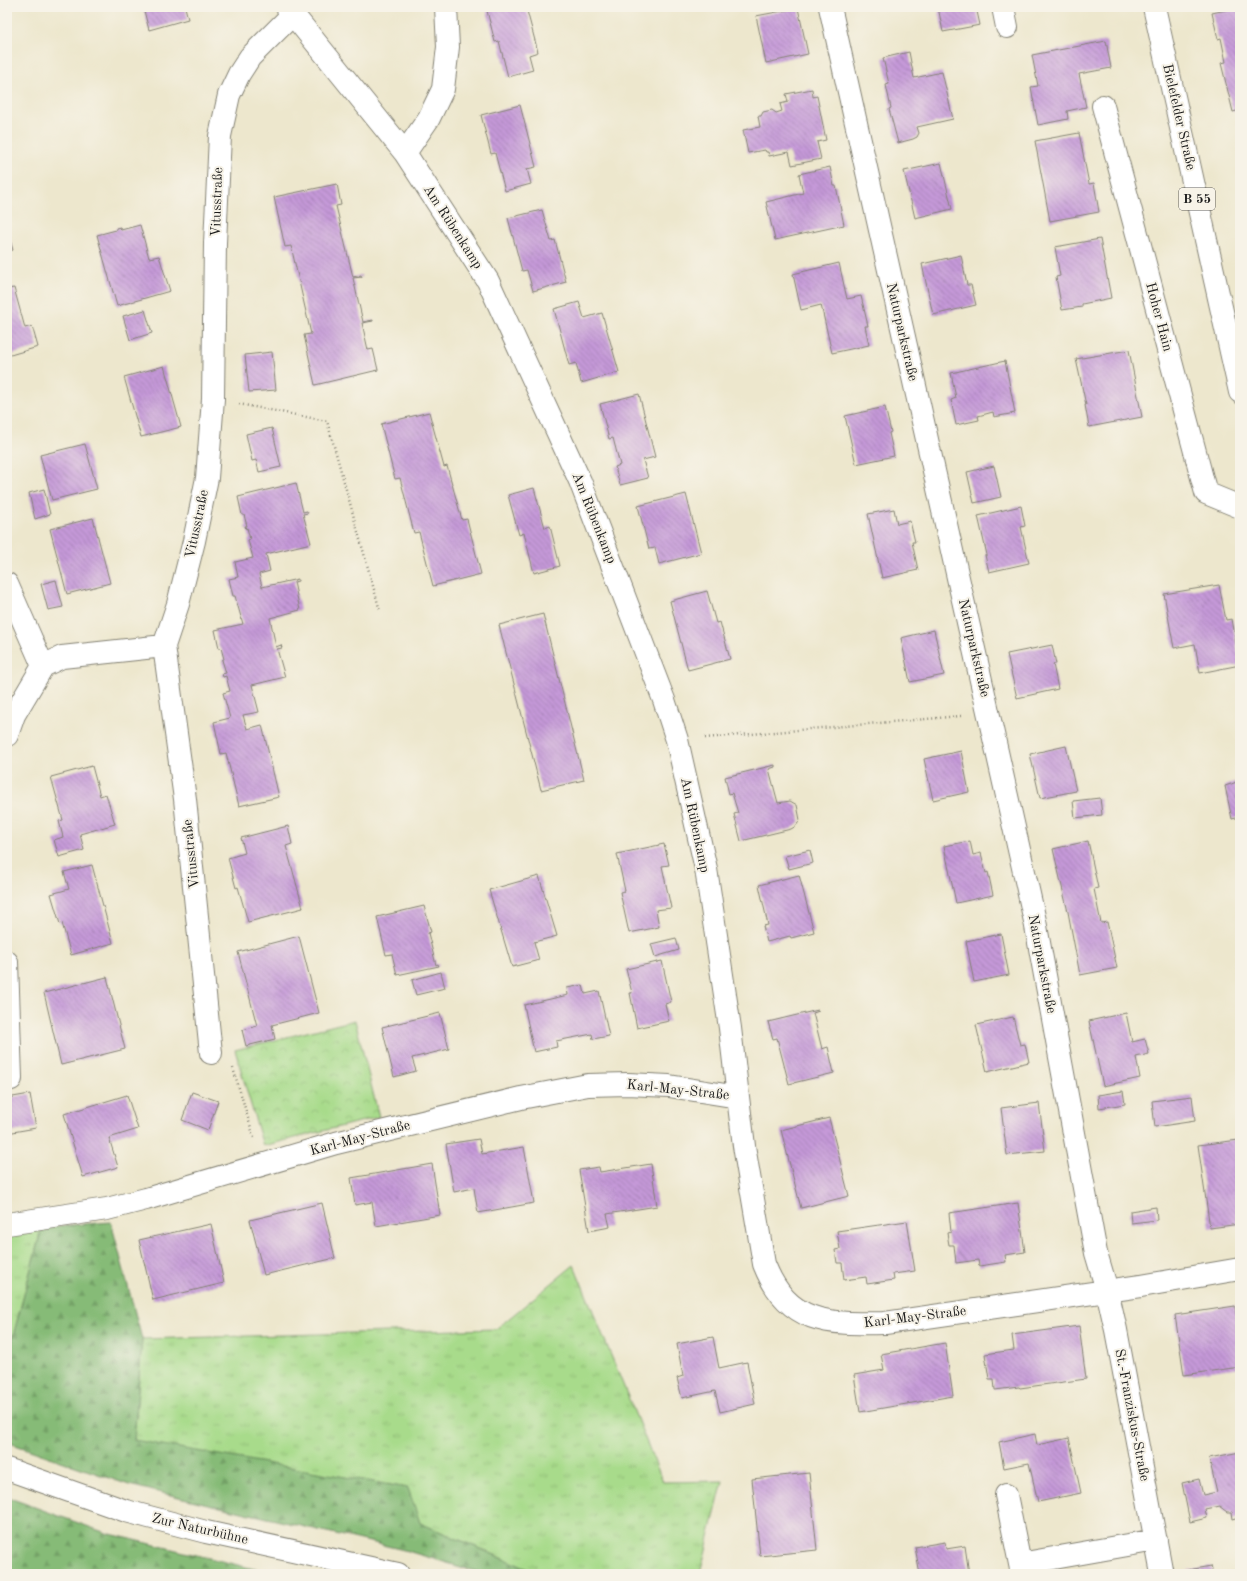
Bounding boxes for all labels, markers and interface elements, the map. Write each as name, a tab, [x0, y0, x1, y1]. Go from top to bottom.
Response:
street label: Bielefelder Straße	[1160, 63, 1198, 171]
street label: Vitusstraße	[209, 167, 225, 237]
street label: Am Rübenkamp	[421, 183, 485, 271]
road number: B 55	[1179, 188, 1215, 210]
street label: Naturparkstraße	[884, 281, 920, 383]
street label: Hoher Hain	[1143, 281, 1175, 354]
street label: Am Rübenkamp	[569, 470, 619, 566]
street label: Vitusstraße	[183, 488, 211, 560]
street label: Naturparkstraße	[956, 597, 992, 699]
street label: Am Rübenkamp	[678, 776, 712, 874]
street label: Vitusstraße	[180, 819, 202, 889]
street label: Naturparkstraße	[1026, 913, 1058, 1015]
street label: Karl-May-Straße	[626, 1078, 730, 1102]
street label: Karl-May-Straße	[308, 1118, 412, 1158]
street label: Karl-May-Straße	[863, 1304, 967, 1330]
street label: St.-Franziskus-Straße	[1112, 1348, 1152, 1482]
street label: Zur Naturbühne	[151, 1511, 249, 1547]

